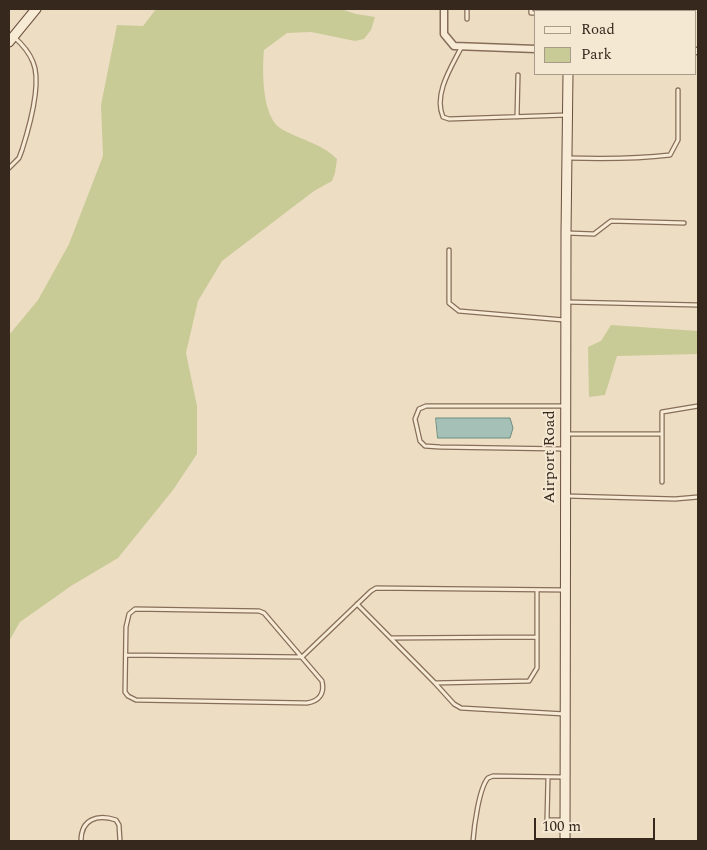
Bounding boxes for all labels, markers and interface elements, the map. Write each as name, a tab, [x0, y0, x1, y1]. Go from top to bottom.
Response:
legend	[534, 10, 697, 75]
text: Road	[581, 18, 615, 41]
text: Park	[581, 43, 612, 66]
street label: Airport Road	[541, 410, 561, 504]
scale bar	[537, 808, 658, 840]
text: 100 m	[542, 815, 581, 838]

